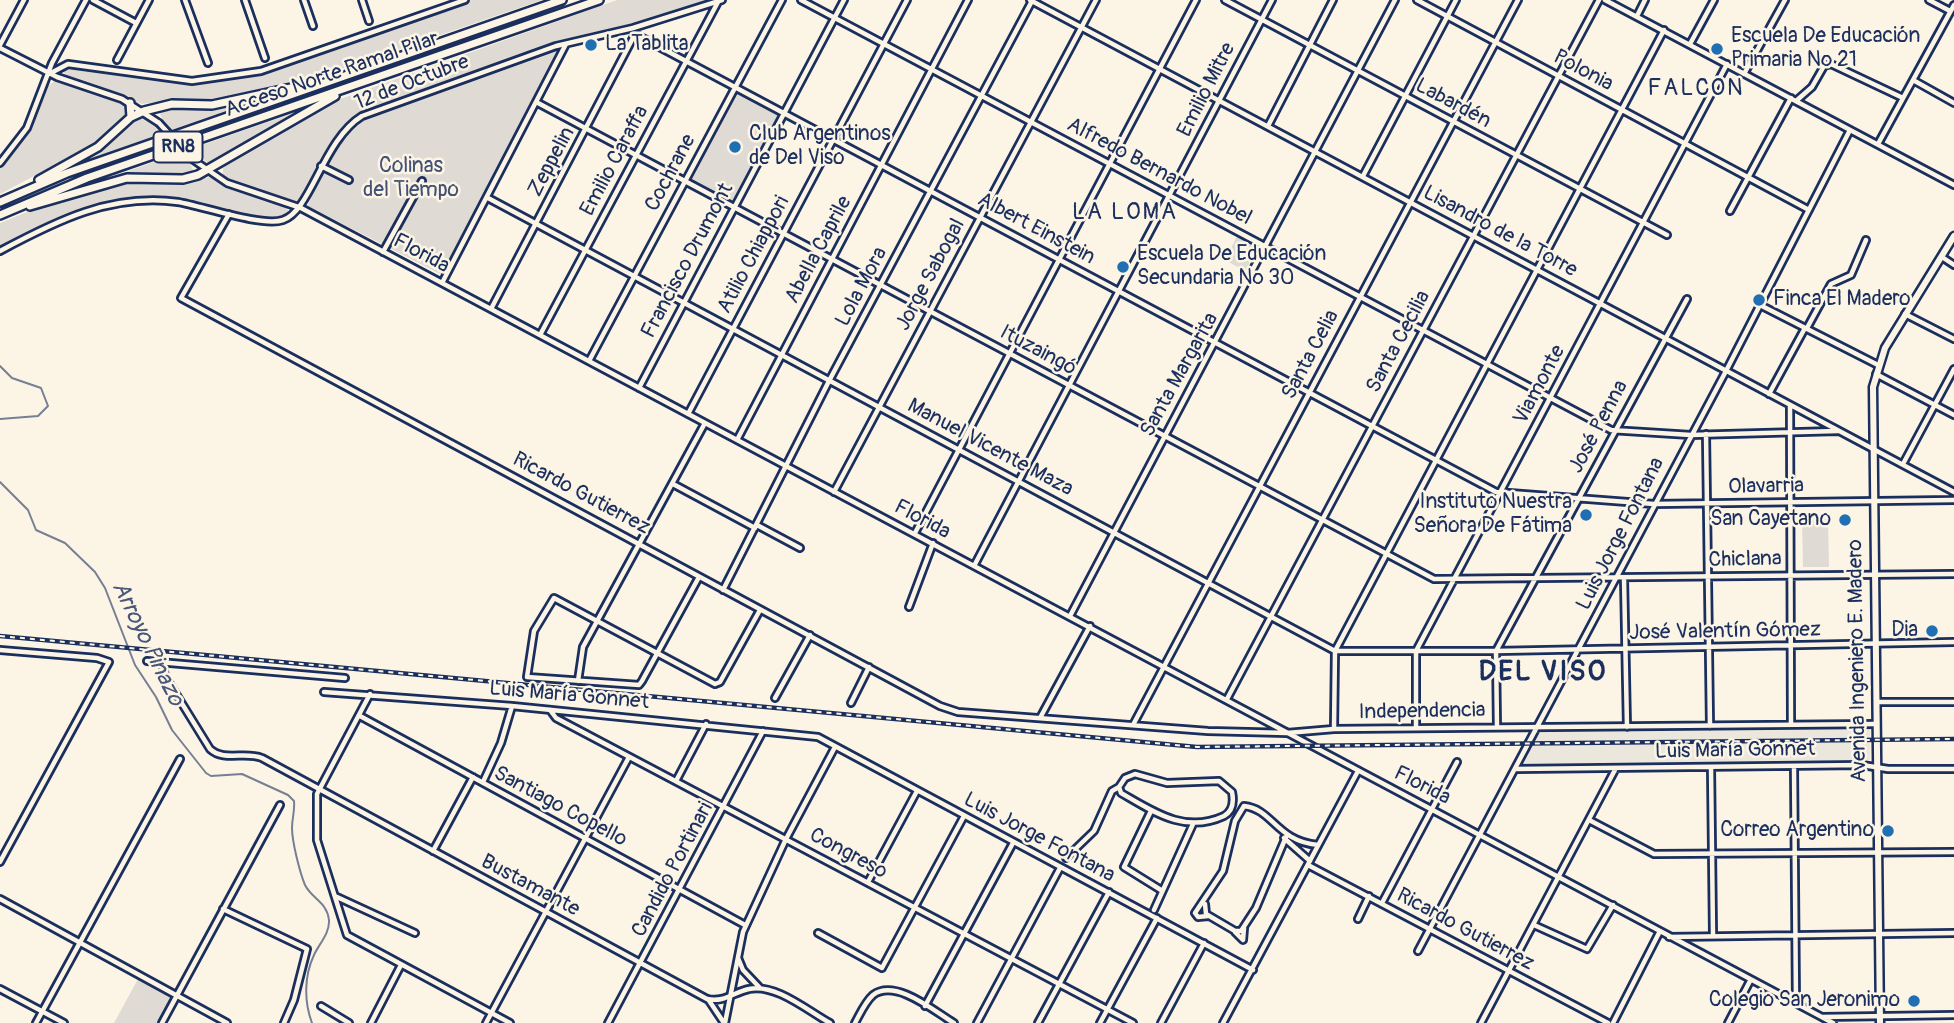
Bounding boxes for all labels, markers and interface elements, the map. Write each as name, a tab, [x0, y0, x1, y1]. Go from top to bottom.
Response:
place label: Escuela De Educación Primaria Nº 21	[1731, 24, 1920, 74]
street label: Acceso Norte Ramal Pilar	[222, 27, 442, 123]
place label: La Tablita	[605, 32, 689, 58]
marker: La Tablita	[583, 37, 599, 53]
street label: Emilio Mitre	[1172, 39, 1242, 141]
marker: Escuela De Educación Primaria Nº 21	[1709, 41, 1725, 57]
street label: Polonia	[1549, 45, 1617, 97]
street label: 12 de Octubre	[351, 50, 473, 116]
street label: Labardén	[1411, 74, 1495, 134]
district label: FALCON	[1648, 75, 1744, 103]
street label: Emilio Caraffa	[575, 102, 655, 220]
street label: Alfredo Bernardo Nobel	[1062, 113, 1256, 231]
place label: Club Argentinos de Del Viso	[749, 122, 891, 172]
street label: Zeppelin	[523, 123, 581, 201]
street label: Cochrane	[640, 130, 702, 216]
road number: RN8	[154, 132, 202, 162]
marker: Club Argentinos de Del Viso	[727, 139, 743, 155]
park label: Colinas del Tiempo	[363, 154, 459, 204]
street label: Francisco Drumont	[637, 179, 739, 343]
street label: Lisandro de la Torre	[1419, 181, 1581, 283]
street label: Albert Einstein	[973, 188, 1099, 270]
street label: Atilio Chiappori	[713, 192, 795, 318]
street label: Abella Caprile	[780, 192, 858, 308]
district label: LA LOMA	[1073, 199, 1177, 227]
street label: Jorge Sabogal	[891, 215, 971, 335]
street label: Florida	[389, 229, 453, 279]
place label: Escuela De Educación Secundaria Nº 30	[1137, 242, 1326, 292]
street label: Lola Mora	[831, 243, 893, 331]
marker: Escuela De Educación Secundaria Nº 30	[1115, 259, 1131, 275]
street label: Santa Cecilia	[1362, 287, 1436, 397]
place label: Finca El Madero	[1773, 287, 1911, 313]
marker: Finca El Madero	[1751, 292, 1767, 308]
street label: Santa Celia	[1277, 306, 1345, 404]
street label: Santa Margarita	[1136, 309, 1224, 441]
street label: Ituzaingó	[995, 320, 1081, 382]
street label: Viamonte	[1509, 341, 1571, 429]
street label: José Penna	[1564, 376, 1634, 478]
street label: Manuel Vicente Maza	[903, 394, 1077, 502]
street label: Ricardo Gutierrez	[508, 447, 654, 541]
street label: Luis Jorge Fontana	[1572, 453, 1670, 615]
street label: Olavarria	[1728, 474, 1804, 500]
place label: Instituto Nuestra Señora De Fátima	[1414, 490, 1572, 540]
street label: Florida	[890, 495, 954, 545]
marker: Instituto Nuestra Señora De Fátima	[1578, 507, 1594, 523]
place label: San Cayetano	[1710, 507, 1831, 533]
marker: San Cayetano	[1837, 512, 1853, 528]
street label: Avenida Ingeniero E. Madero	[1843, 539, 1873, 783]
street label: Chiclana	[1708, 547, 1782, 573]
water label: Arroyo Pinazo	[105, 577, 189, 711]
street label: José Valentín Gómez	[1629, 618, 1821, 646]
place label: Dia	[1891, 618, 1918, 644]
marker: Dia	[1924, 623, 1940, 639]
district label: DEL VISO	[1480, 656, 1606, 690]
street label: Luis María Gonnet	[488, 676, 650, 716]
street label: Independencia	[1358, 698, 1486, 726]
street label: Luis María Gonnet	[1655, 737, 1815, 765]
street label: Santiago Copello	[489, 761, 631, 853]
street label: Florida	[1389, 761, 1455, 811]
street label: Luis Jorge Fontana	[959, 787, 1119, 889]
street label: Candido Portinari	[627, 798, 719, 942]
place label: Correo Argentino	[1720, 818, 1874, 844]
street label: Congreso	[805, 823, 891, 885]
marker: Correo Argentino	[1880, 823, 1896, 839]
street label: Bustamante	[476, 849, 584, 923]
street label: Ricardo Gutierrez	[1392, 883, 1538, 977]
place label: Colegio San Jeronimo	[1709, 988, 1900, 1014]
marker: Colegio San Jeronimo	[1906, 993, 1922, 1009]

